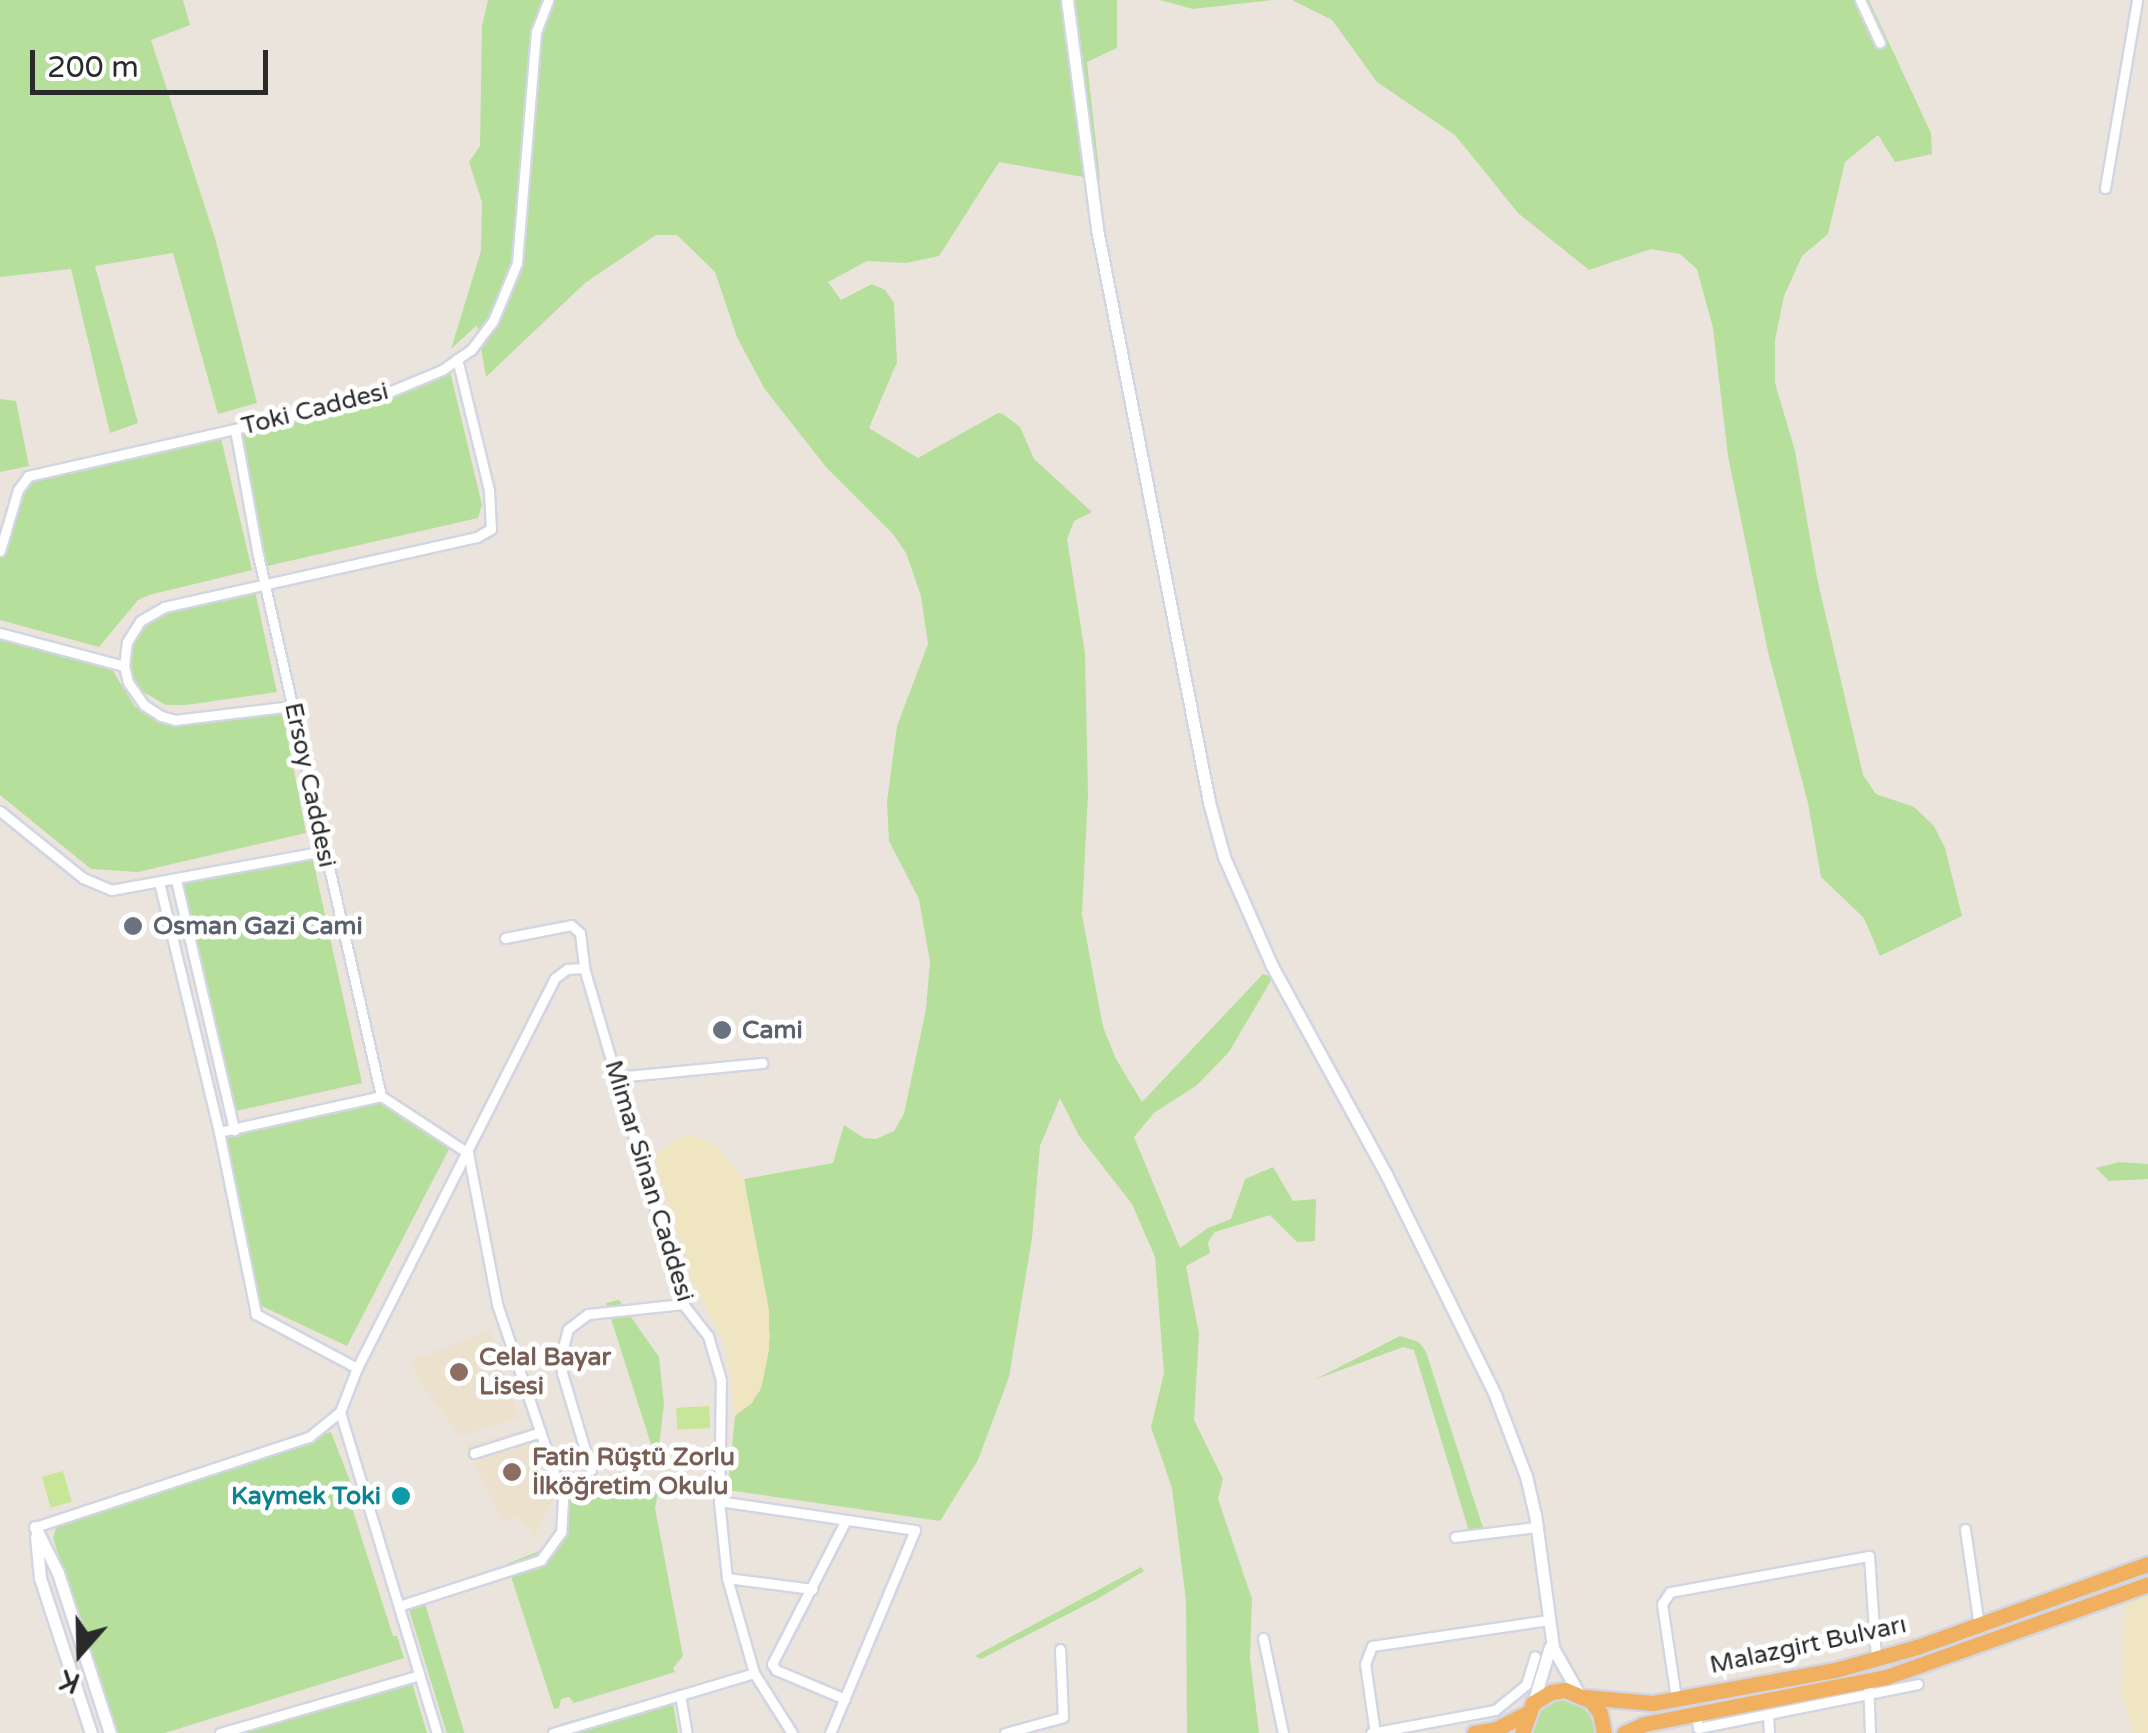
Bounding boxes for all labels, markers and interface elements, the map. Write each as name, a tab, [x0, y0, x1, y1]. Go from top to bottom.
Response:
scale bar	[35, 30, 272, 92]
text: 200 m	[47, 49, 139, 86]
street label: Toki Caddesi	[238, 376, 392, 442]
street label: Ersoy Caddesi	[278, 700, 342, 870]
place label: Osman Gazi Cami	[153, 911, 363, 941]
marker: Osman Gazi Cami	[122, 915, 144, 937]
place label: Cami	[742, 1015, 803, 1045]
marker: Cami	[711, 1019, 733, 1041]
street label: Mimar Sinan Caddesi	[598, 1057, 700, 1305]
place label: Celal Bayar Lisesi	[479, 1343, 611, 1402]
marker: Celal Bayar Lisesi	[448, 1361, 470, 1383]
place label: Fatin Rüştü Zorlu İlköğretim Okulu	[532, 1443, 735, 1502]
marker: Fatin Rüştü Zorlu İlköğretim Okulu	[501, 1461, 523, 1483]
place label: Kaymek Toki	[231, 1481, 381, 1511]
marker: Kaymek Toki	[390, 1485, 412, 1507]
north arrow	[30, 1603, 130, 1703]
street label: Malazgirt Bulvarı	[1707, 1610, 1909, 1680]
text: K	[55, 1662, 84, 1700]

